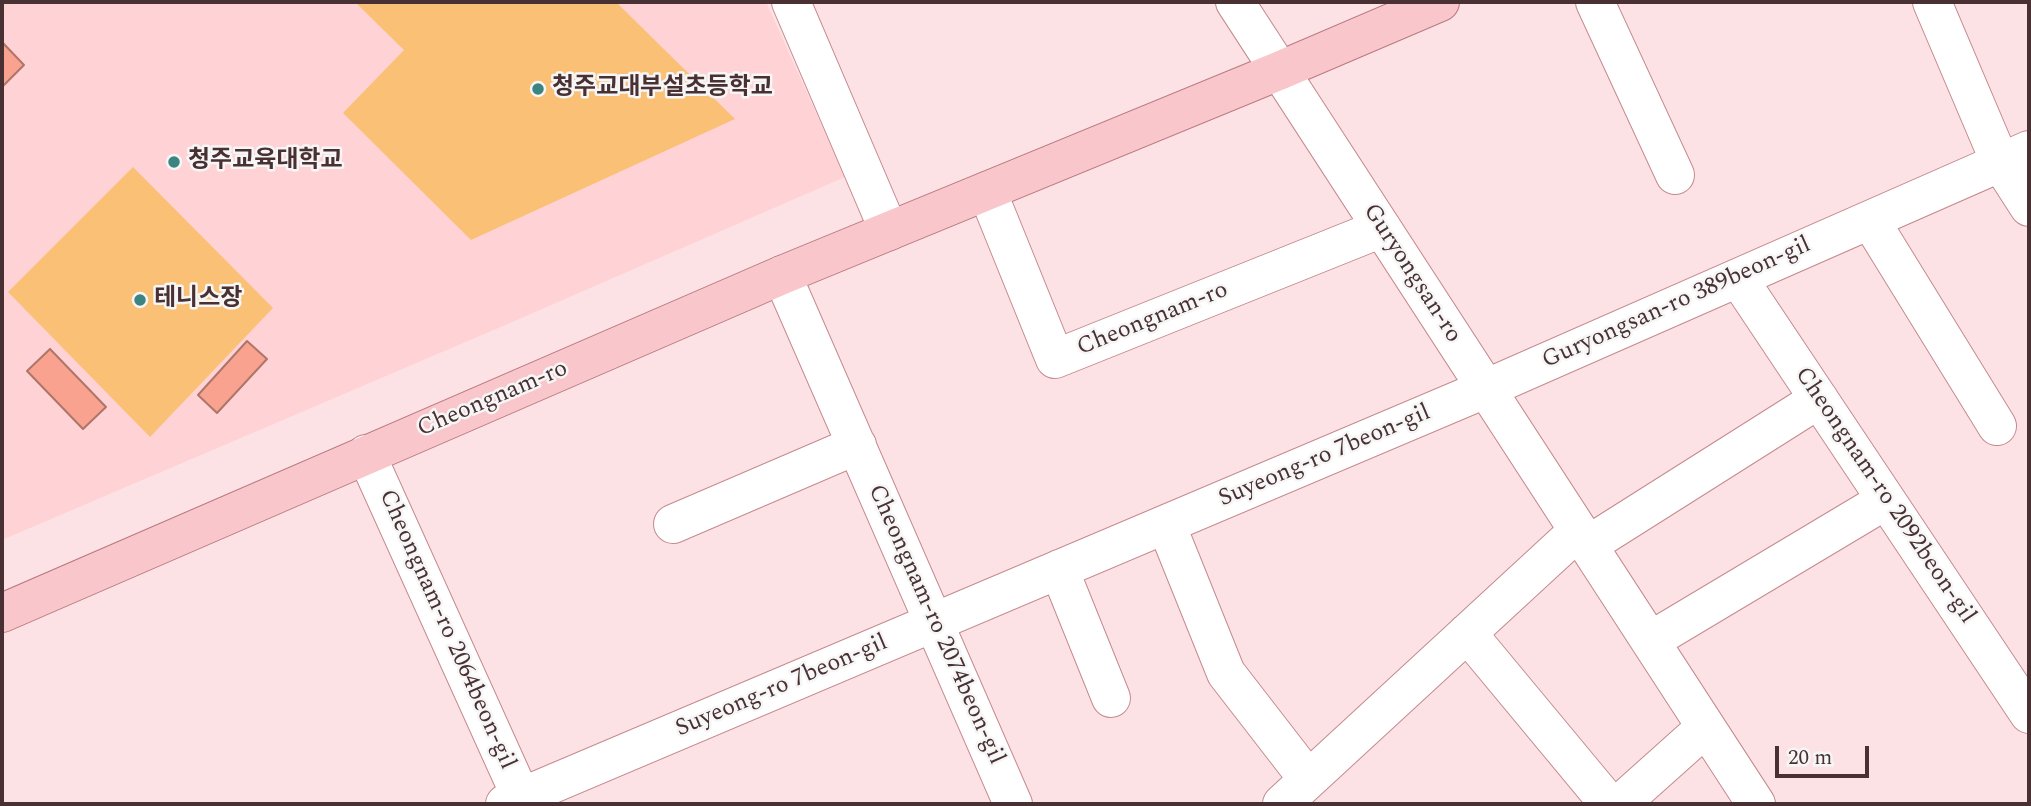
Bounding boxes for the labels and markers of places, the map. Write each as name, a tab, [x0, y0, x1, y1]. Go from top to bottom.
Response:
place label: 청주교대부설초등학교	[552, 75, 773, 103]
marker: 청주교대부설초등학교	[530, 81, 546, 97]
place label: 청주교육대학교	[188, 148, 343, 176]
marker: 청주교육대학교	[166, 154, 182, 170]
place label: 테니스장	[154, 286, 242, 314]
marker: 테니스장	[132, 292, 148, 308]

